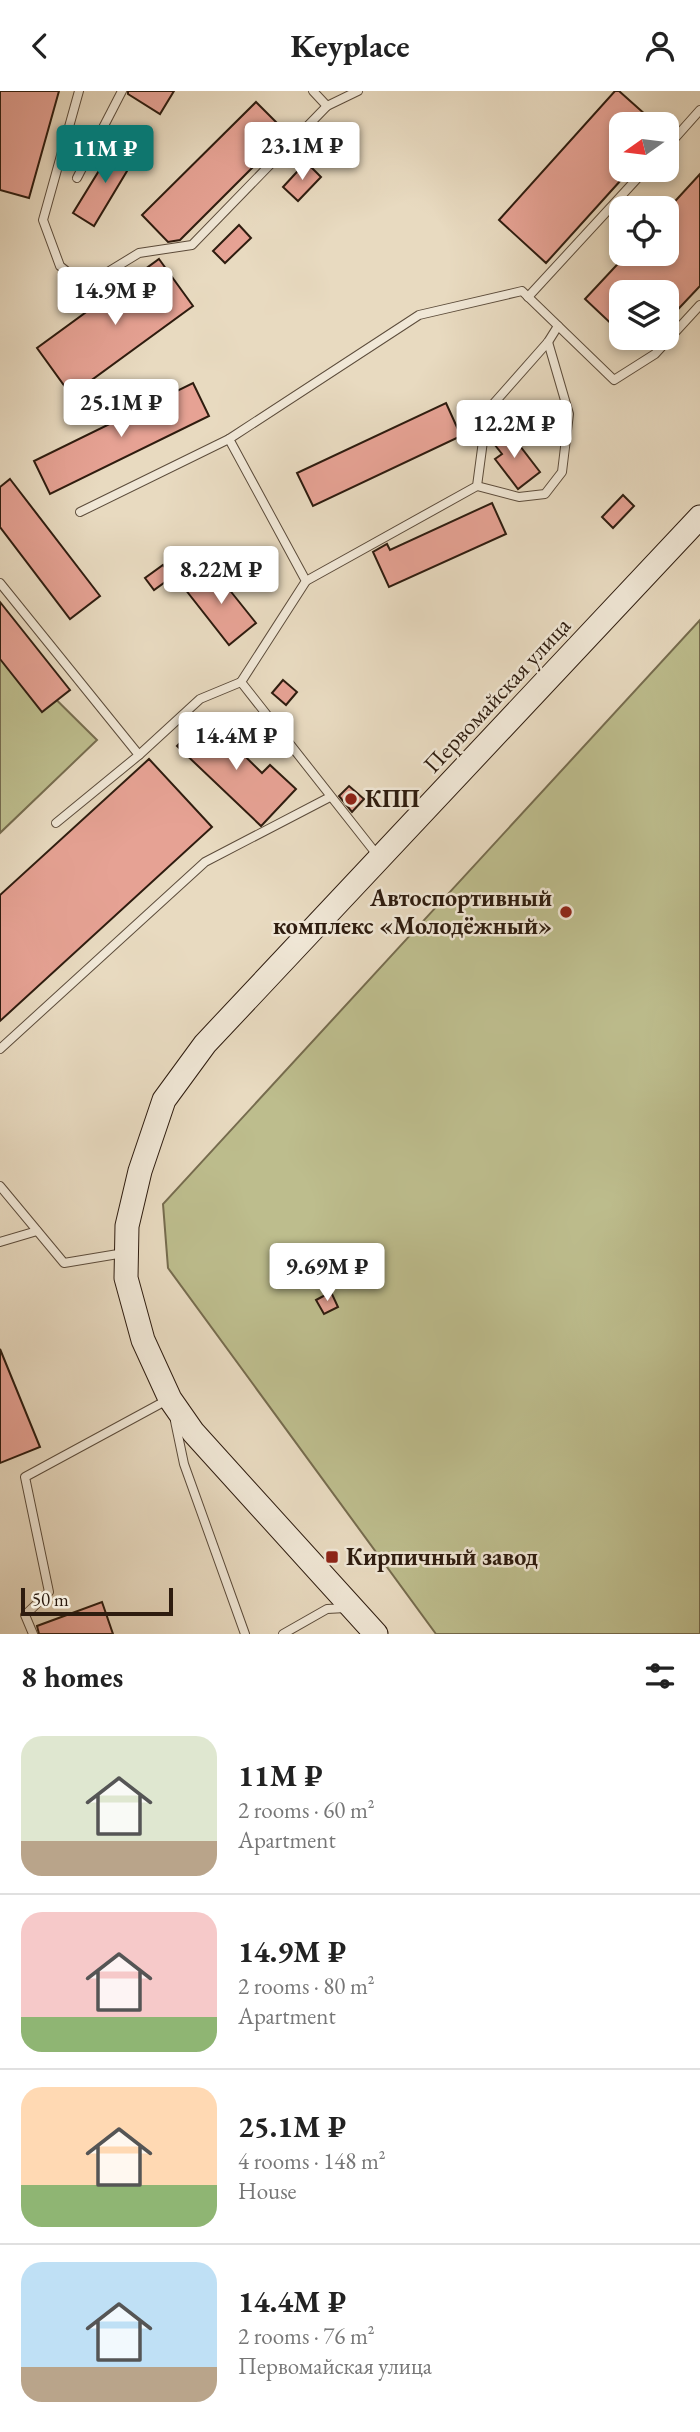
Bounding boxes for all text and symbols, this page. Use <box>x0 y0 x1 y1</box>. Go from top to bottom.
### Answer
text: Keyplace <box>290 25 410 67</box>
icon: back <box>21 27 59 65</box>
icon: person <box>641 27 679 65</box>
north arrow <box>609 112 679 182</box>
map controls <box>609 112 679 350</box>
pin: 23.1M ₽ <box>237 123 367 182</box>
pin: 11M ₽ <box>56 125 154 185</box>
text: 23.1M ₽ <box>261 130 343 160</box>
text: 11M ₽ <box>72 133 138 163</box>
button: locate <box>609 196 679 266</box>
pin: 14.9M ₽ <box>50 267 180 327</box>
text: 14.9M ₽ <box>74 275 156 305</box>
button: layers <box>609 280 679 350</box>
pin: 25.1M ₽ <box>56 379 186 439</box>
text: 25.1M ₽ <box>80 387 162 417</box>
pin: 12.2M ₽ <box>449 401 579 460</box>
text: 12.2M ₽ <box>473 408 555 438</box>
pin: 8.22M ₽ <box>156 547 286 606</box>
text: 8.22M ₽ <box>180 554 262 584</box>
street label: Первомайская улица <box>416 610 577 779</box>
pin: 14.4M ₽ <box>171 713 301 772</box>
text: 14.4M ₽ <box>195 720 277 750</box>
place label: КПП <box>365 783 420 814</box>
marker: КПП <box>343 791 359 807</box>
place label: Автоспортивный комплекс «Молодёжный» <box>273 882 552 941</box>
marker: Автоспортивный комплекс «Молодёжный» <box>558 904 574 920</box>
pin: 9.69M ₽ <box>262 1243 392 1303</box>
text: 9.69M ₽ <box>286 1251 368 1281</box>
place label: Кирпичный завод <box>346 1541 539 1572</box>
marker: Кирпичный завод <box>324 1549 340 1565</box>
scale bar <box>21 1585 173 1617</box>
text: 50 m <box>32 1587 69 1612</box>
text: 8 homes <box>21 1657 123 1696</box>
icon: filters <box>641 1657 679 1695</box>
text: 11M ₽ <box>238 1756 323 1795</box>
icon: home <box>77 1764 161 1848</box>
text: 2 rooms · 60 m² <box>238 1795 375 1825</box>
text: Apartment <box>238 1825 336 1855</box>
text: 14.9M ₽ <box>238 1932 346 1971</box>
icon: home <box>77 1940 161 2024</box>
text: 2 rooms · 80 m² <box>238 1971 375 2001</box>
text: Apartment <box>238 2001 336 2031</box>
text: 25.1M ₽ <box>238 2107 346 2146</box>
icon: home <box>77 2115 161 2199</box>
text: 4 rooms · 148 m² <box>238 2146 386 2176</box>
text: House <box>238 2176 297 2206</box>
text: 14.4M ₽ <box>238 2282 346 2321</box>
icon: home <box>77 2290 161 2374</box>
text: 2 rooms · 76 m² <box>238 2321 375 2351</box>
text: Первомайская улица <box>238 2351 432 2381</box>

